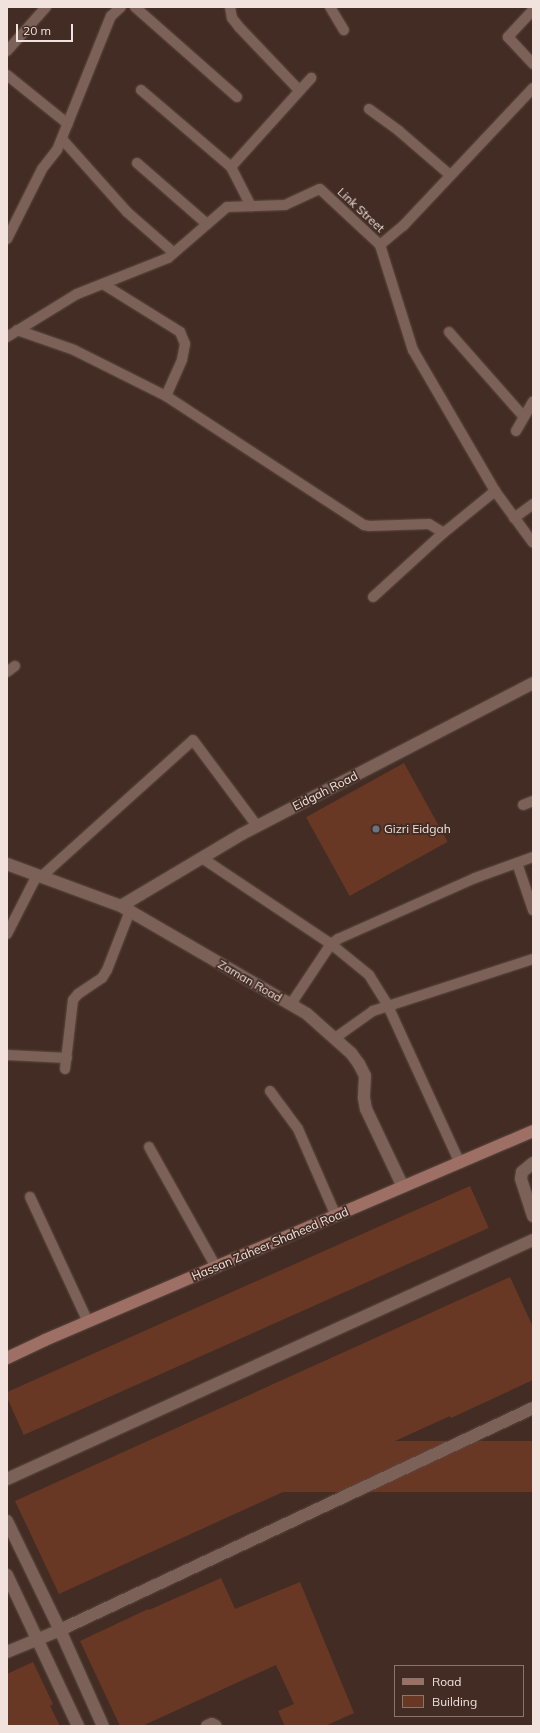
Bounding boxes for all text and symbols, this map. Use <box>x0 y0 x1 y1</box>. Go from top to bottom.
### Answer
scale bar <box>18 16 75 42</box>
text: 20 m <box>23 23 51 38</box>
street label: Link Street <box>335 185 387 235</box>
street label: Eidgah Road <box>290 768 360 814</box>
place label: Gizri Eidgah <box>384 822 451 836</box>
marker: Gizri Eidgah <box>371 824 381 834</box>
street label: Zaman Road <box>215 957 285 1005</box>
street label: Hassan Zaheer Shaheed Road <box>189 1204 351 1284</box>
legend <box>394 1665 524 1717</box>
text: Road <box>432 1674 461 1689</box>
text: Building <box>432 1694 477 1709</box>

